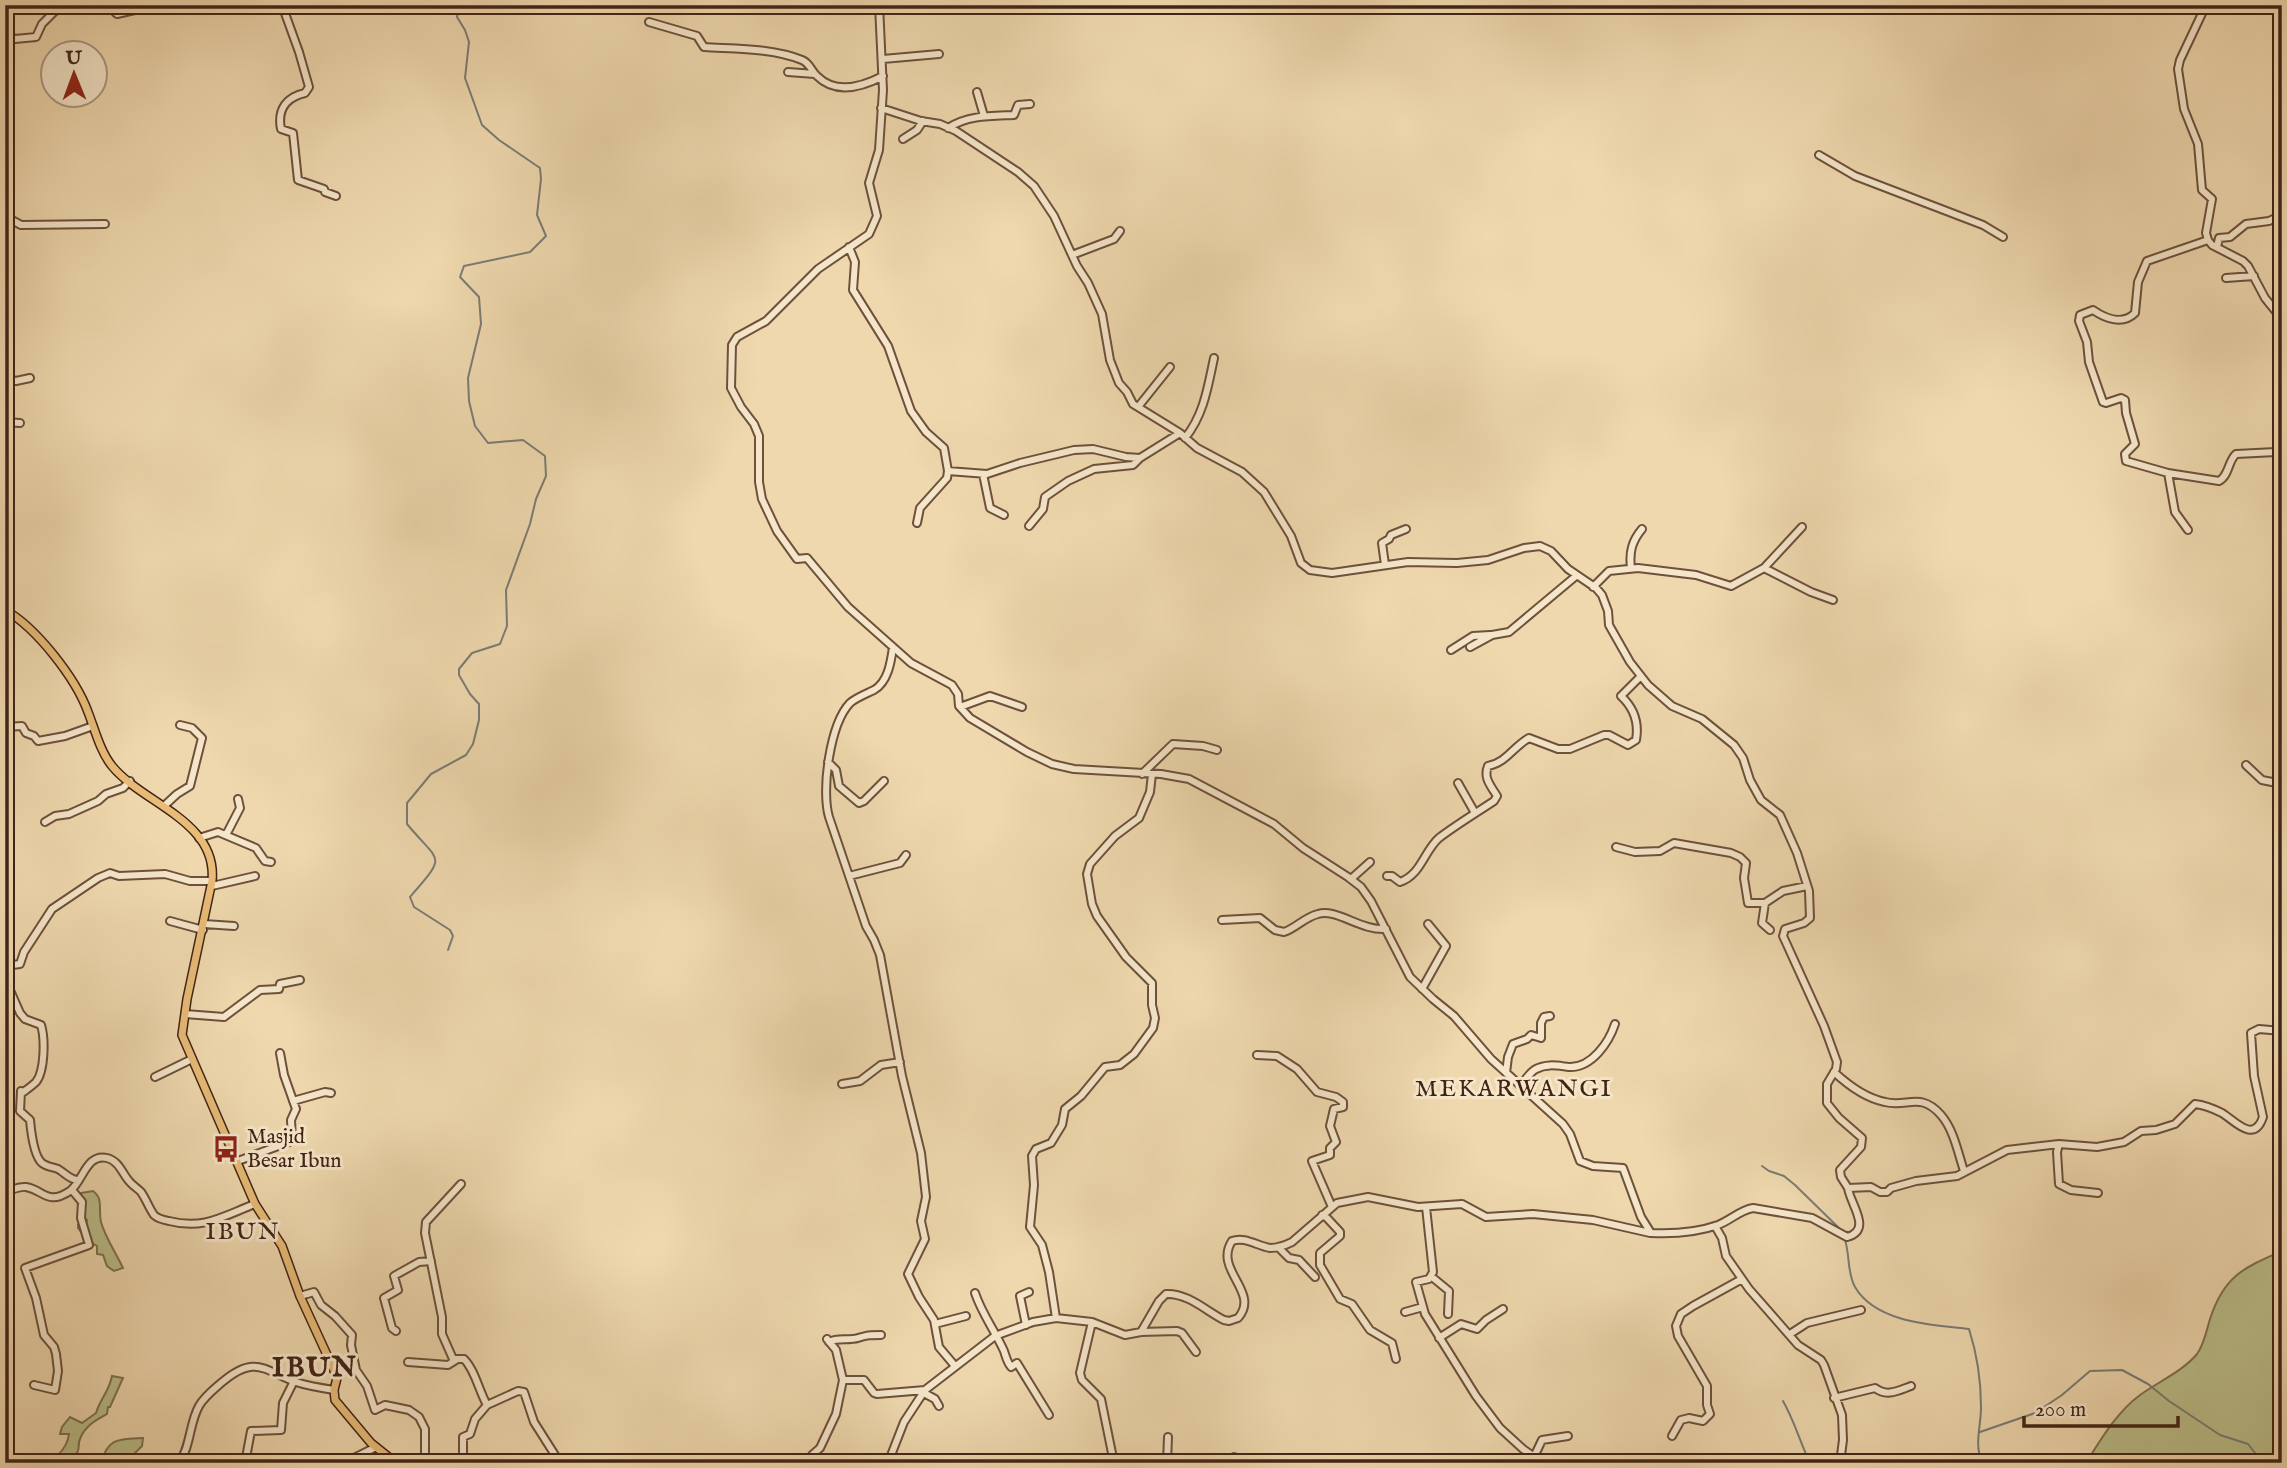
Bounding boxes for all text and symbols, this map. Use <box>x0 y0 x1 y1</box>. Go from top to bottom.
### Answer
north arrow <box>38 38 108 108</box>
text: U <box>64 47 83 71</box>
district label: MEKARWANGI <box>1415 1074 1613 1105</box>
place label: Masjid Besar Ibun <box>247 1124 342 1175</box>
bus stop icon: Masjid Besar Ibun <box>211 1134 241 1164</box>
district label: IBUN <box>206 1217 280 1248</box>
district label: IBUN <box>272 1351 358 1386</box>
scale bar <box>2024 1384 2178 1428</box>
text: 200 m <box>2035 1397 2086 1424</box>

